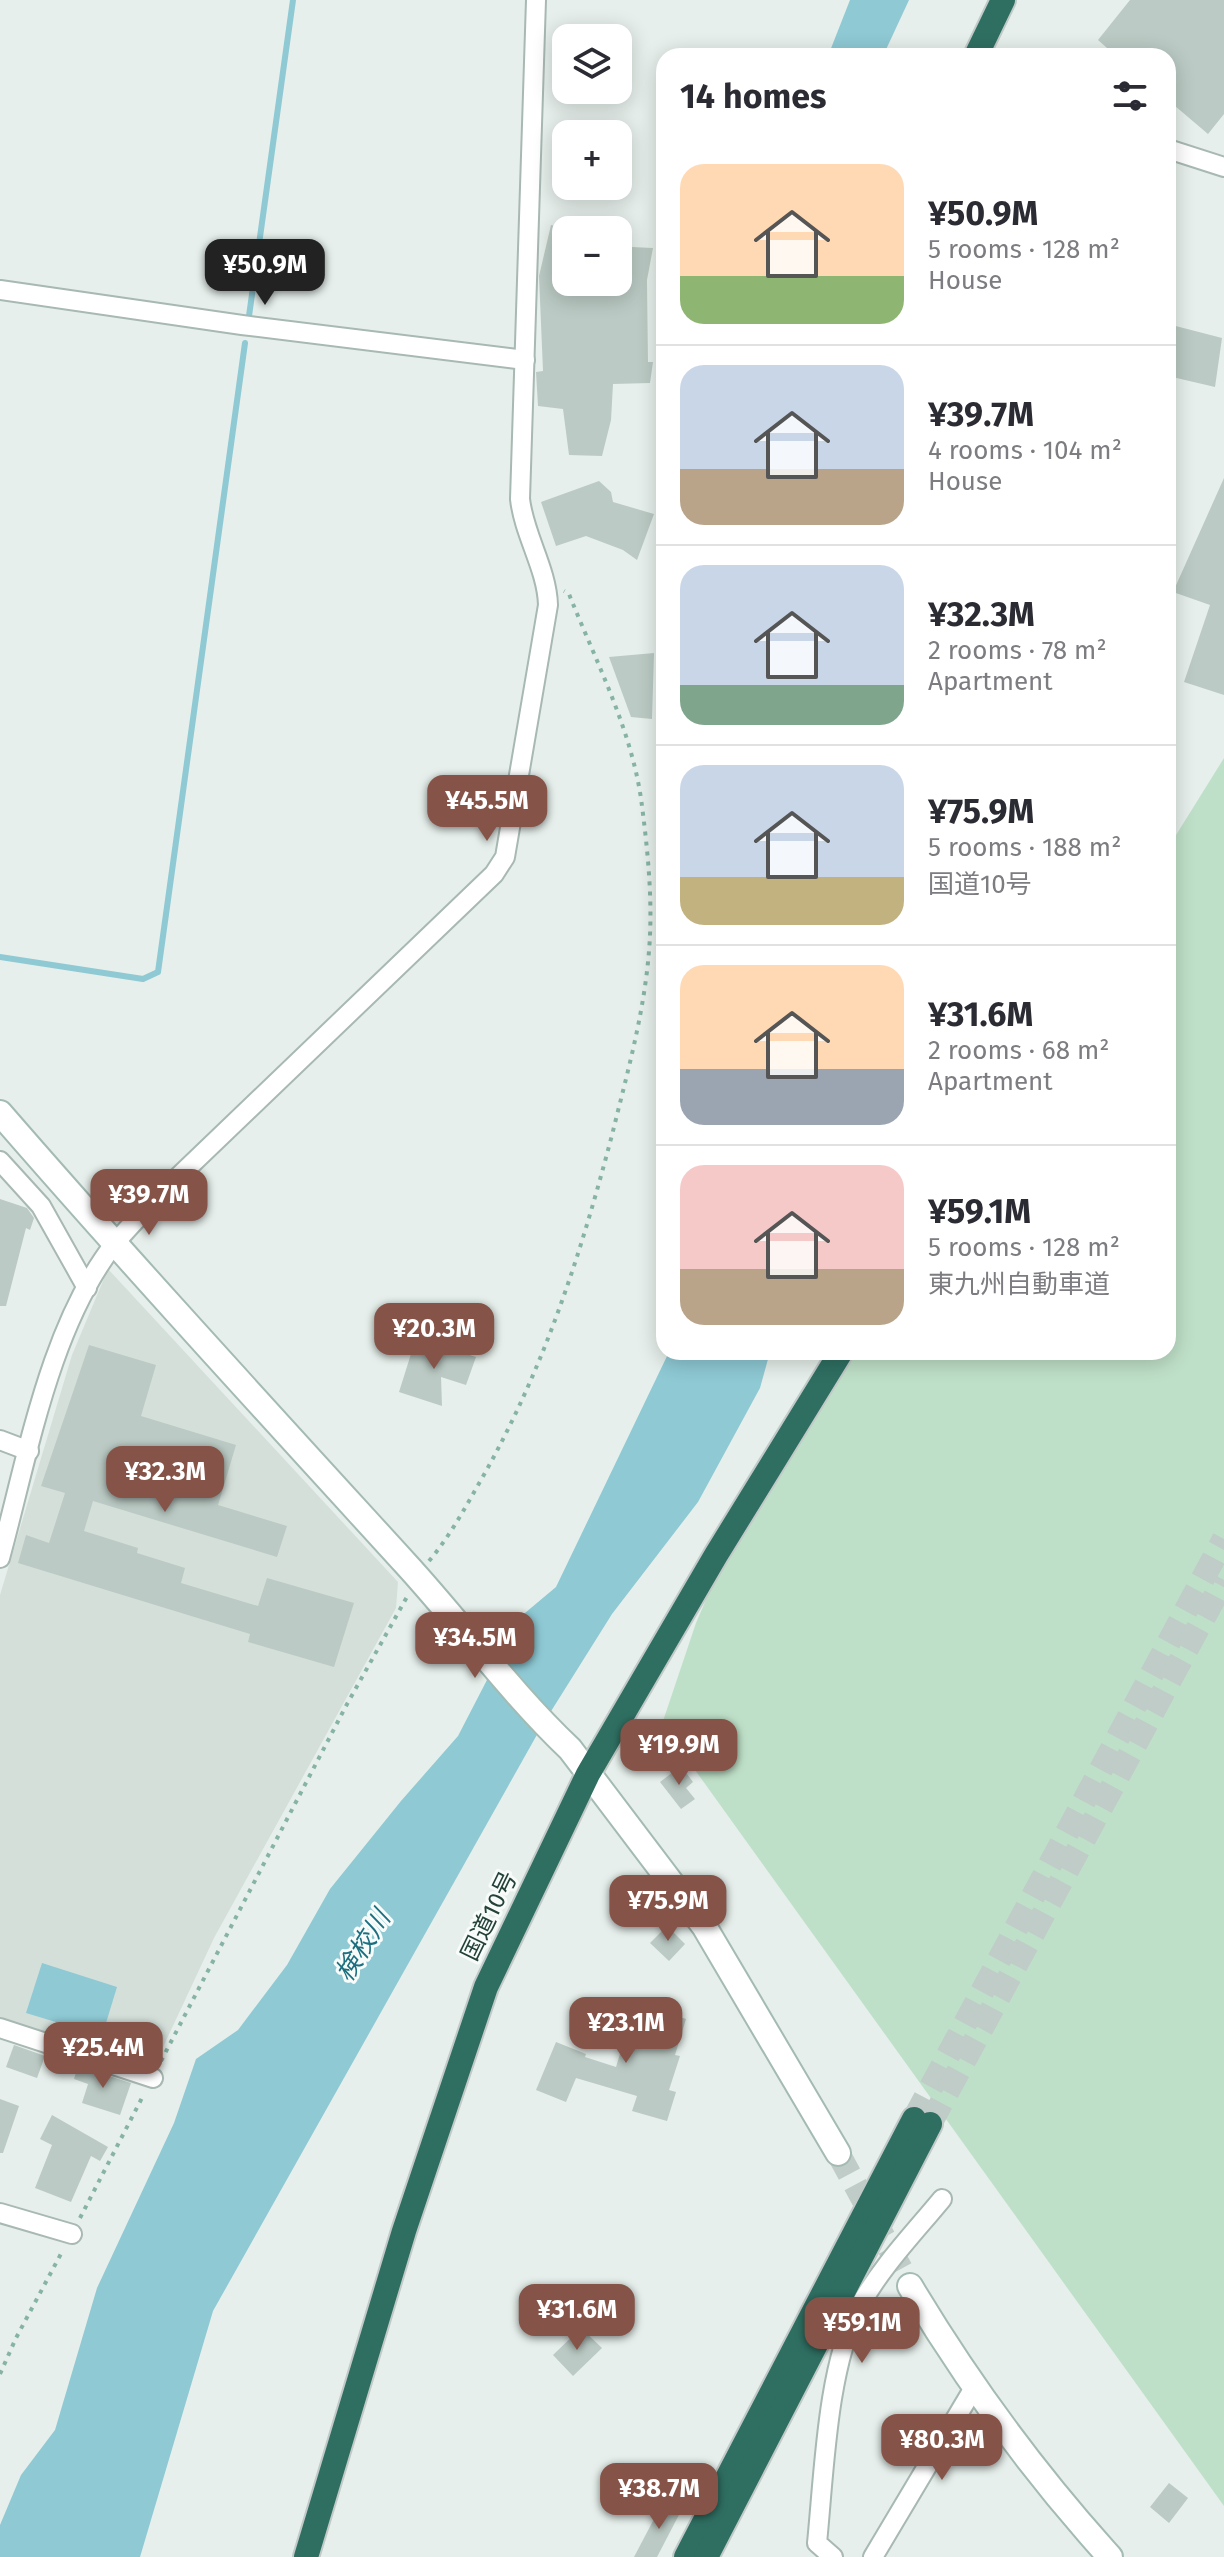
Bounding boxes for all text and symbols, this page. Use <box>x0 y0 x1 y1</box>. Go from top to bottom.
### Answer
map controls <box>552 24 632 296</box>
button: layers <box>552 24 632 104</box>
icon: filters <box>1108 74 1152 118</box>
text: 14 homes <box>680 76 826 117</box>
button: + <box>552 120 632 200</box>
text: ¥50.9M <box>928 193 1038 234</box>
icon: home <box>744 196 840 292</box>
button: − <box>552 216 632 296</box>
text: 5 rooms · 128 m² <box>928 234 1120 265</box>
pin: ¥50.9M <box>200 239 330 307</box>
text: ¥50.9M <box>223 249 307 280</box>
text: House <box>928 265 1002 296</box>
text: ¥39.7M <box>928 394 1034 435</box>
icon: home <box>744 397 840 493</box>
text: 4 rooms · 104 m² <box>928 435 1122 466</box>
text: House <box>928 466 1002 497</box>
text: ¥32.3M <box>928 594 1035 635</box>
icon: home <box>744 597 840 693</box>
text: 2 rooms · 78 m² <box>928 635 1107 666</box>
text: Apartment <box>928 666 1053 697</box>
pin: ¥45.5M <box>422 775 552 843</box>
text: ¥45.5M <box>445 785 529 816</box>
text: ¥75.9M <box>928 791 1034 832</box>
icon: home <box>744 797 840 893</box>
text: 5 rooms · 188 m² <box>928 832 1121 863</box>
text: 国道10号 <box>928 869 1032 900</box>
text: ¥31.6M <box>928 994 1033 1035</box>
icon: home <box>744 997 840 1093</box>
text: 2 rooms · 68 m² <box>928 1035 1109 1066</box>
text: Apartment <box>928 1066 1053 1097</box>
pin: ¥39.7M <box>84 1169 214 1237</box>
text: ¥39.7M <box>108 1179 190 1210</box>
text: ¥59.1M <box>928 1191 1031 1232</box>
icon: home <box>744 1197 840 1293</box>
text: 5 rooms · 128 m² <box>928 1232 1120 1263</box>
text: 東九州自動車道 <box>928 1269 1110 1300</box>
pin: ¥20.3M <box>369 1303 499 1371</box>
text: ¥20.3M <box>392 1313 476 1344</box>
pin: ¥32.3M <box>100 1446 230 1514</box>
text: ¥32.3M <box>124 1456 206 1487</box>
pin: ¥34.5M <box>410 1612 540 1680</box>
text: ¥34.5M <box>433 1622 517 1653</box>
pin: ¥19.9M <box>614 1719 744 1787</box>
text: ¥19.9M <box>638 1729 720 1760</box>
street label: 国道10号 <box>455 1867 523 1965</box>
pin: ¥75.9M <box>603 1875 733 1943</box>
text: ¥75.9M <box>627 1885 709 1916</box>
water label: 検校川 <box>329 1902 398 1987</box>
pin: ¥23.1M <box>561 1997 691 2065</box>
text: ¥23.1M <box>587 2007 665 2038</box>
pin: ¥25.4M <box>38 2022 168 2090</box>
text: ¥25.4M <box>62 2032 144 2063</box>
pin: ¥31.6M <box>512 2284 642 2352</box>
text: ¥31.6M <box>537 2294 617 2325</box>
pin: ¥59.1M <box>797 2297 927 2365</box>
text: ¥59.1M <box>823 2307 901 2338</box>
pin: ¥80.3M <box>877 2414 1007 2482</box>
text: ¥80.3M <box>899 2424 985 2455</box>
pin: ¥38.7M <box>594 2463 724 2531</box>
text: ¥38.7M <box>618 2473 700 2504</box>

